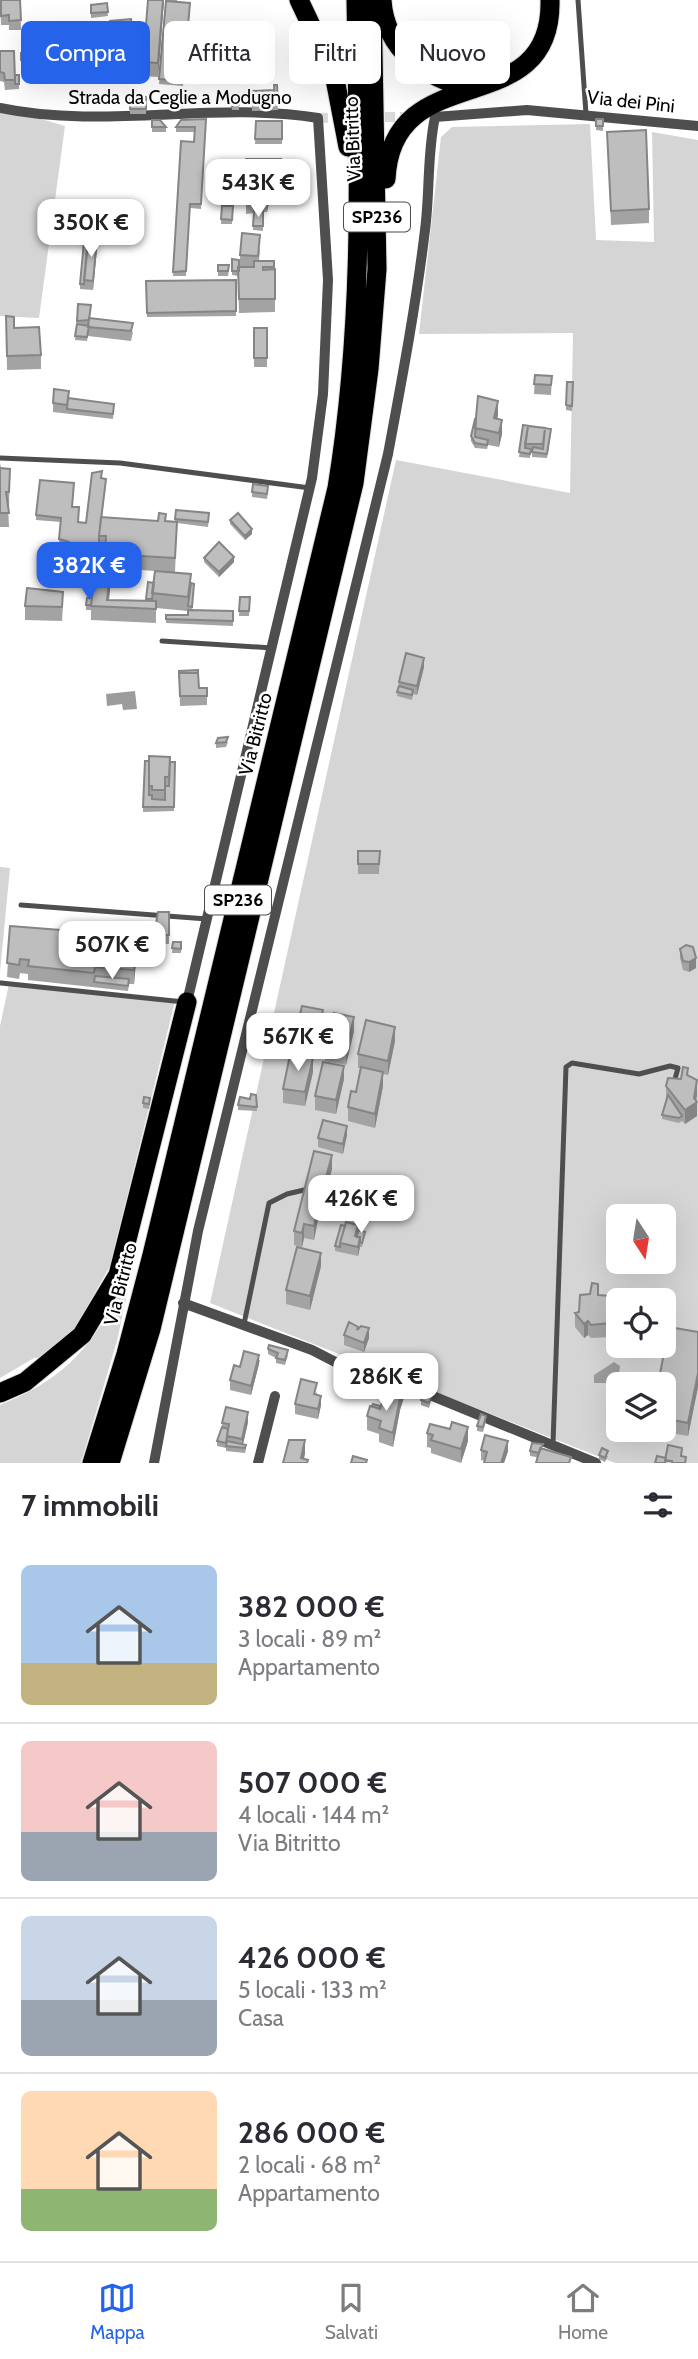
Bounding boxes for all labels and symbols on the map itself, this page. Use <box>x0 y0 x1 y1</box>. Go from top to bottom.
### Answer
street label: Via dei Pini <box>586 85 676 118</box>
street label: Strada da Ceglie a Modugno <box>68 86 292 109</box>
street label: Via Bitritto <box>340 96 365 182</box>
pin: 543K € <box>201 160 315 219</box>
pin: 350K € <box>34 200 148 259</box>
road number: SP236 <box>344 202 410 232</box>
pin: 382K € <box>32 542 146 602</box>
street label: Via Bitritto <box>234 690 277 778</box>
road number: SP236 <box>205 886 271 915</box>
pin: 507K € <box>55 922 169 981</box>
pin: 567K € <box>241 1014 355 1073</box>
pin: 426K € <box>304 1176 418 1235</box>
north arrow <box>606 1204 676 1274</box>
street label: Via Bitritto <box>99 1240 142 1328</box>
pin: 286K € <box>329 1354 443 1413</box>

